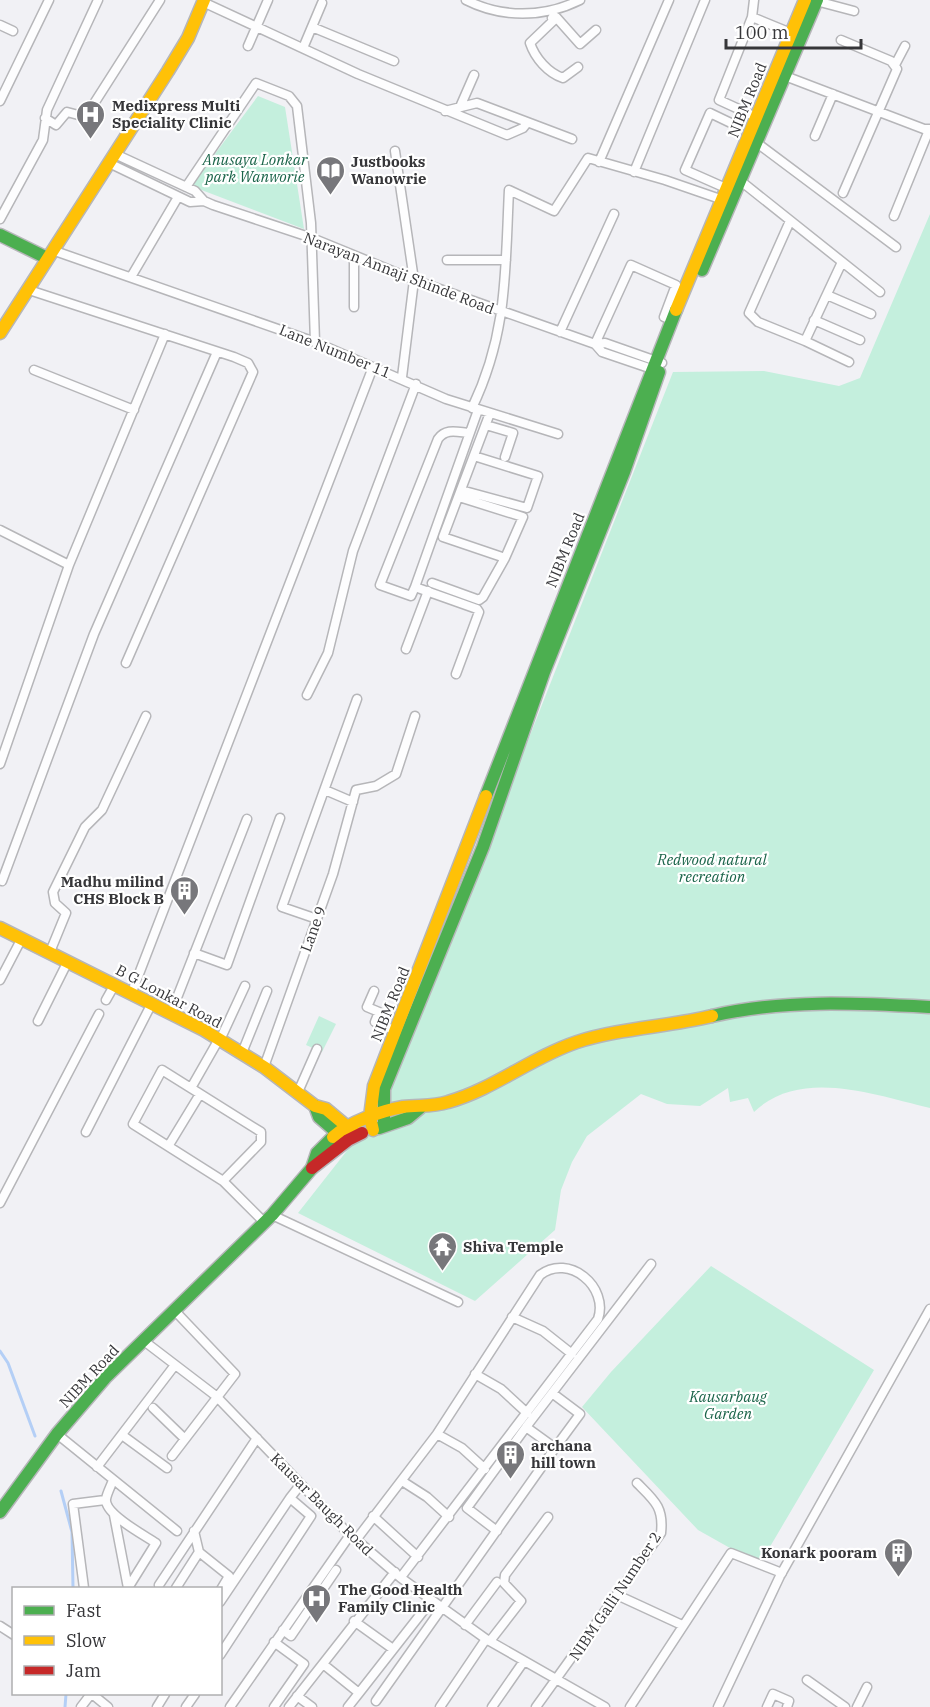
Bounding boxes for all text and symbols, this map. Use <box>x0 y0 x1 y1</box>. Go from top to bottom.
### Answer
scale bar <box>726 12 861 50</box>
text: 100 m <box>735 21 789 44</box>
street label: NIBM Road <box>723 60 771 140</box>
place label: Medixpress Multi Speciality Clinic <box>112 96 240 132</box>
hospital icon: Medixpress Multi Speciality Clinic <box>75 98 107 140</box>
park label: Anusaya Lonkar park Wanworie <box>202 150 308 186</box>
place label: Justbooks Wanowrie <box>351 152 427 188</box>
library icon: Justbooks Wanowrie <box>314 154 346 196</box>
street label: Narayan Annaji Shinde Road <box>301 228 497 318</box>
street label: Lane Number 11 <box>276 320 394 382</box>
street label: NIBM Road <box>541 510 589 590</box>
park label: Redwood natural recreation <box>656 850 767 886</box>
place label: Madhu milind CHS Block B <box>61 872 165 908</box>
building icon: Madhu milind CHS Block B <box>169 874 201 916</box>
street label: Lane 9 <box>296 904 330 954</box>
street label: B G Lonkar Road <box>113 960 225 1032</box>
street label: NIBM Road <box>366 964 414 1044</box>
temple icon: Shiva Temple <box>426 1230 458 1272</box>
place label: Shiva Temple <box>463 1237 563 1256</box>
street label: NIBM Road <box>55 1341 123 1411</box>
park label: Kausarbaug Garden <box>688 1387 768 1423</box>
place label: archana hill town <box>531 1436 596 1472</box>
building icon: archana hill town <box>494 1438 526 1480</box>
street label: Kausar Baugh Road <box>267 1449 377 1559</box>
street label: NIBM Galli Number 2 <box>565 1528 665 1664</box>
building icon: Konark pooram <box>882 1536 914 1578</box>
place label: Konark pooram <box>761 1543 877 1562</box>
place label: The Good Health Family Clinic <box>338 1580 463 1616</box>
hospital icon: The Good Health Family Clinic <box>301 1582 333 1624</box>
legend <box>12 1587 222 1695</box>
text: Fast <box>66 1599 101 1622</box>
text: Slow <box>66 1629 106 1652</box>
text: Jam <box>66 1659 101 1682</box>

